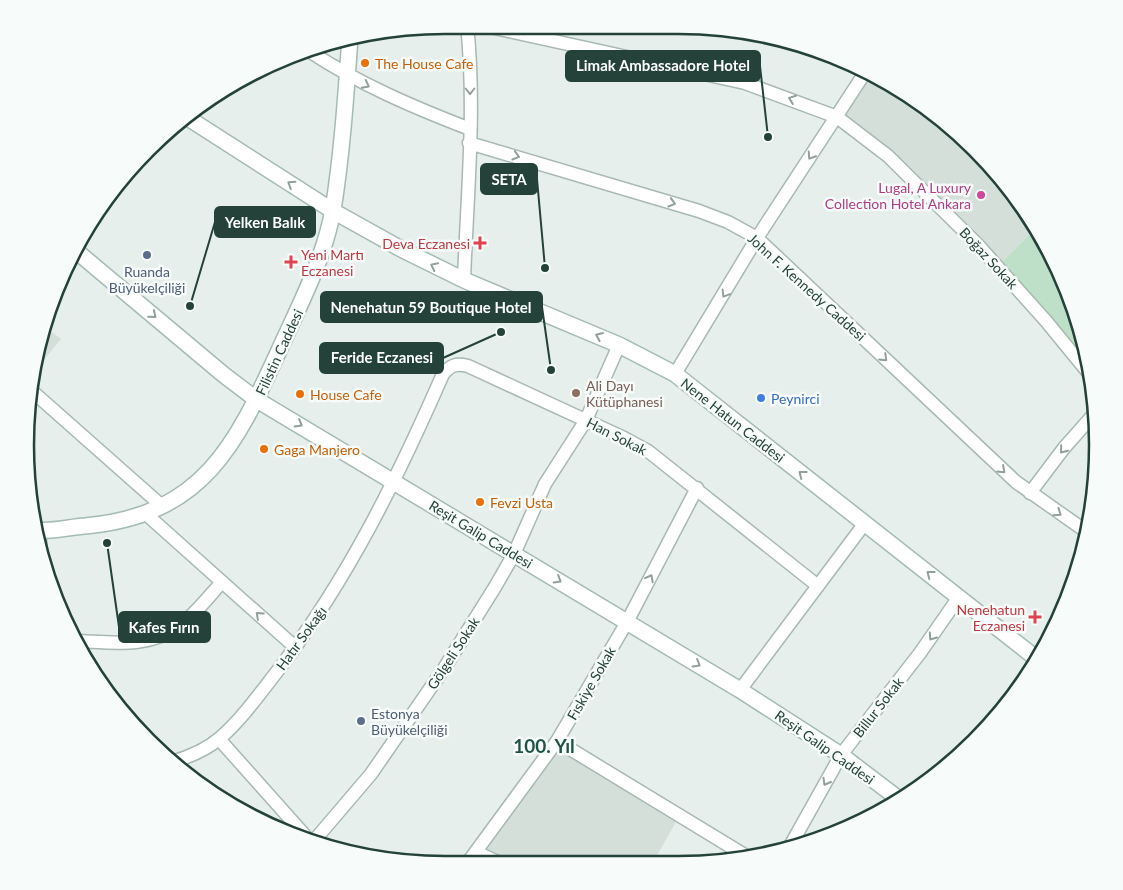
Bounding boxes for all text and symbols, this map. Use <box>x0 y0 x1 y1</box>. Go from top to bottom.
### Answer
callout: Limak Ambassadore Hotel <box>566 51 760 81</box>
place label: The House Cafe <box>375 55 473 72</box>
text: Limak Ambassadore Hotel <box>576 56 750 74</box>
marker: The House Cafe <box>359 57 371 69</box>
one-way arrow <box>360 79 369 89</box>
one-way arrow <box>465 88 475 95</box>
one-way arrow <box>788 95 797 105</box>
one-way arrow <box>511 151 520 161</box>
one-way arrow <box>808 151 817 160</box>
callout: SETA <box>481 164 537 194</box>
text: SETA <box>491 170 527 188</box>
place label: Lugal, A Luxury Collection Hotel Ankara <box>825 179 972 212</box>
one-way arrow <box>288 181 297 191</box>
marker: Lugal, A Luxury Collection Hotel Ankara <box>975 189 987 201</box>
one-way arrow <box>667 197 675 207</box>
callout: Yelken Balık <box>215 207 315 237</box>
text: Yelken Balık <box>224 213 306 231</box>
street label: Boğaz Sokak <box>956 224 1022 293</box>
street label: John F. Kennedy Caddesi <box>745 230 869 344</box>
place label: Deva Eczanesi <box>382 235 470 252</box>
marker: Deva Eczanesi <box>474 237 486 249</box>
place label: Yeni Martı Eczanesi <box>301 246 364 279</box>
marker: Ruanda Büyükelçiliği <box>141 249 153 261</box>
marker: Yeni Martı Eczanesi <box>285 256 297 268</box>
one-way arrow <box>430 261 439 272</box>
place label: Ruanda Büyükelçiliği <box>109 263 185 296</box>
one-way arrow <box>721 288 731 297</box>
callout: Nenehatun 59 Boutique Hotel <box>321 292 542 322</box>
text: Nenehatun 59 Boutique Hotel <box>330 298 532 316</box>
street label: Filistin Caddesi <box>252 306 306 398</box>
one-way arrow <box>147 310 156 319</box>
one-way arrow <box>596 332 604 342</box>
callout: Feride Eczanesi <box>320 343 443 373</box>
text: Feride Eczanesi <box>331 348 433 366</box>
one-way arrow <box>878 352 887 361</box>
street label: Nene Hatun Caddesi <box>678 374 788 466</box>
place label: Ali Dayı Kütüphanesi <box>586 377 663 410</box>
place label: House Cafe <box>310 386 382 403</box>
marker: Ali Dayı Kütüphanesi <box>570 387 582 399</box>
marker: House Cafe <box>294 388 306 400</box>
place label: Peynirci <box>771 390 820 407</box>
marker: Peynirci <box>755 392 767 404</box>
street label: Han Sokak <box>584 414 651 459</box>
one-way arrow <box>293 418 302 428</box>
place label: Gaga Manjero <box>274 441 360 458</box>
marker: Gaga Manjero <box>258 443 270 455</box>
one-way arrow <box>1059 444 1068 453</box>
one-way arrow <box>996 464 1005 473</box>
one-way arrow <box>799 471 808 480</box>
place label: Fevzi Usta <box>490 494 553 511</box>
street label: Reşit Galip Caddesi <box>426 496 536 572</box>
marker: Fevzi Usta <box>474 496 486 508</box>
one-way arrow <box>1053 507 1062 517</box>
one-way arrow <box>927 571 936 580</box>
one-way arrow <box>553 574 562 584</box>
one-way arrow <box>644 575 654 584</box>
place label: Nenehatun Eczanesi <box>957 601 1025 634</box>
street label: Hatır Sokağı <box>272 603 330 673</box>
marker: Nenehatun Eczanesi <box>1029 611 1041 623</box>
callout: Kafes Fırın <box>119 612 210 642</box>
one-way arrow <box>256 612 265 621</box>
street label: Gölgeli Sokak <box>423 613 483 692</box>
text: Kafes Fırın <box>129 618 199 636</box>
one-way arrow <box>929 631 938 641</box>
street label: Fıskiye Sokak <box>563 643 619 723</box>
one-way arrow <box>692 657 701 667</box>
street label: Billur Sokak <box>849 673 907 741</box>
place label: Estonya Büyükelçiliği <box>371 705 448 738</box>
street label: Reşit Galip Caddesi <box>772 706 878 788</box>
marker: Estonya Büyükelçiliği <box>355 715 367 727</box>
district label: 100. Yıl <box>513 734 575 757</box>
one-way arrow <box>822 777 832 786</box>

